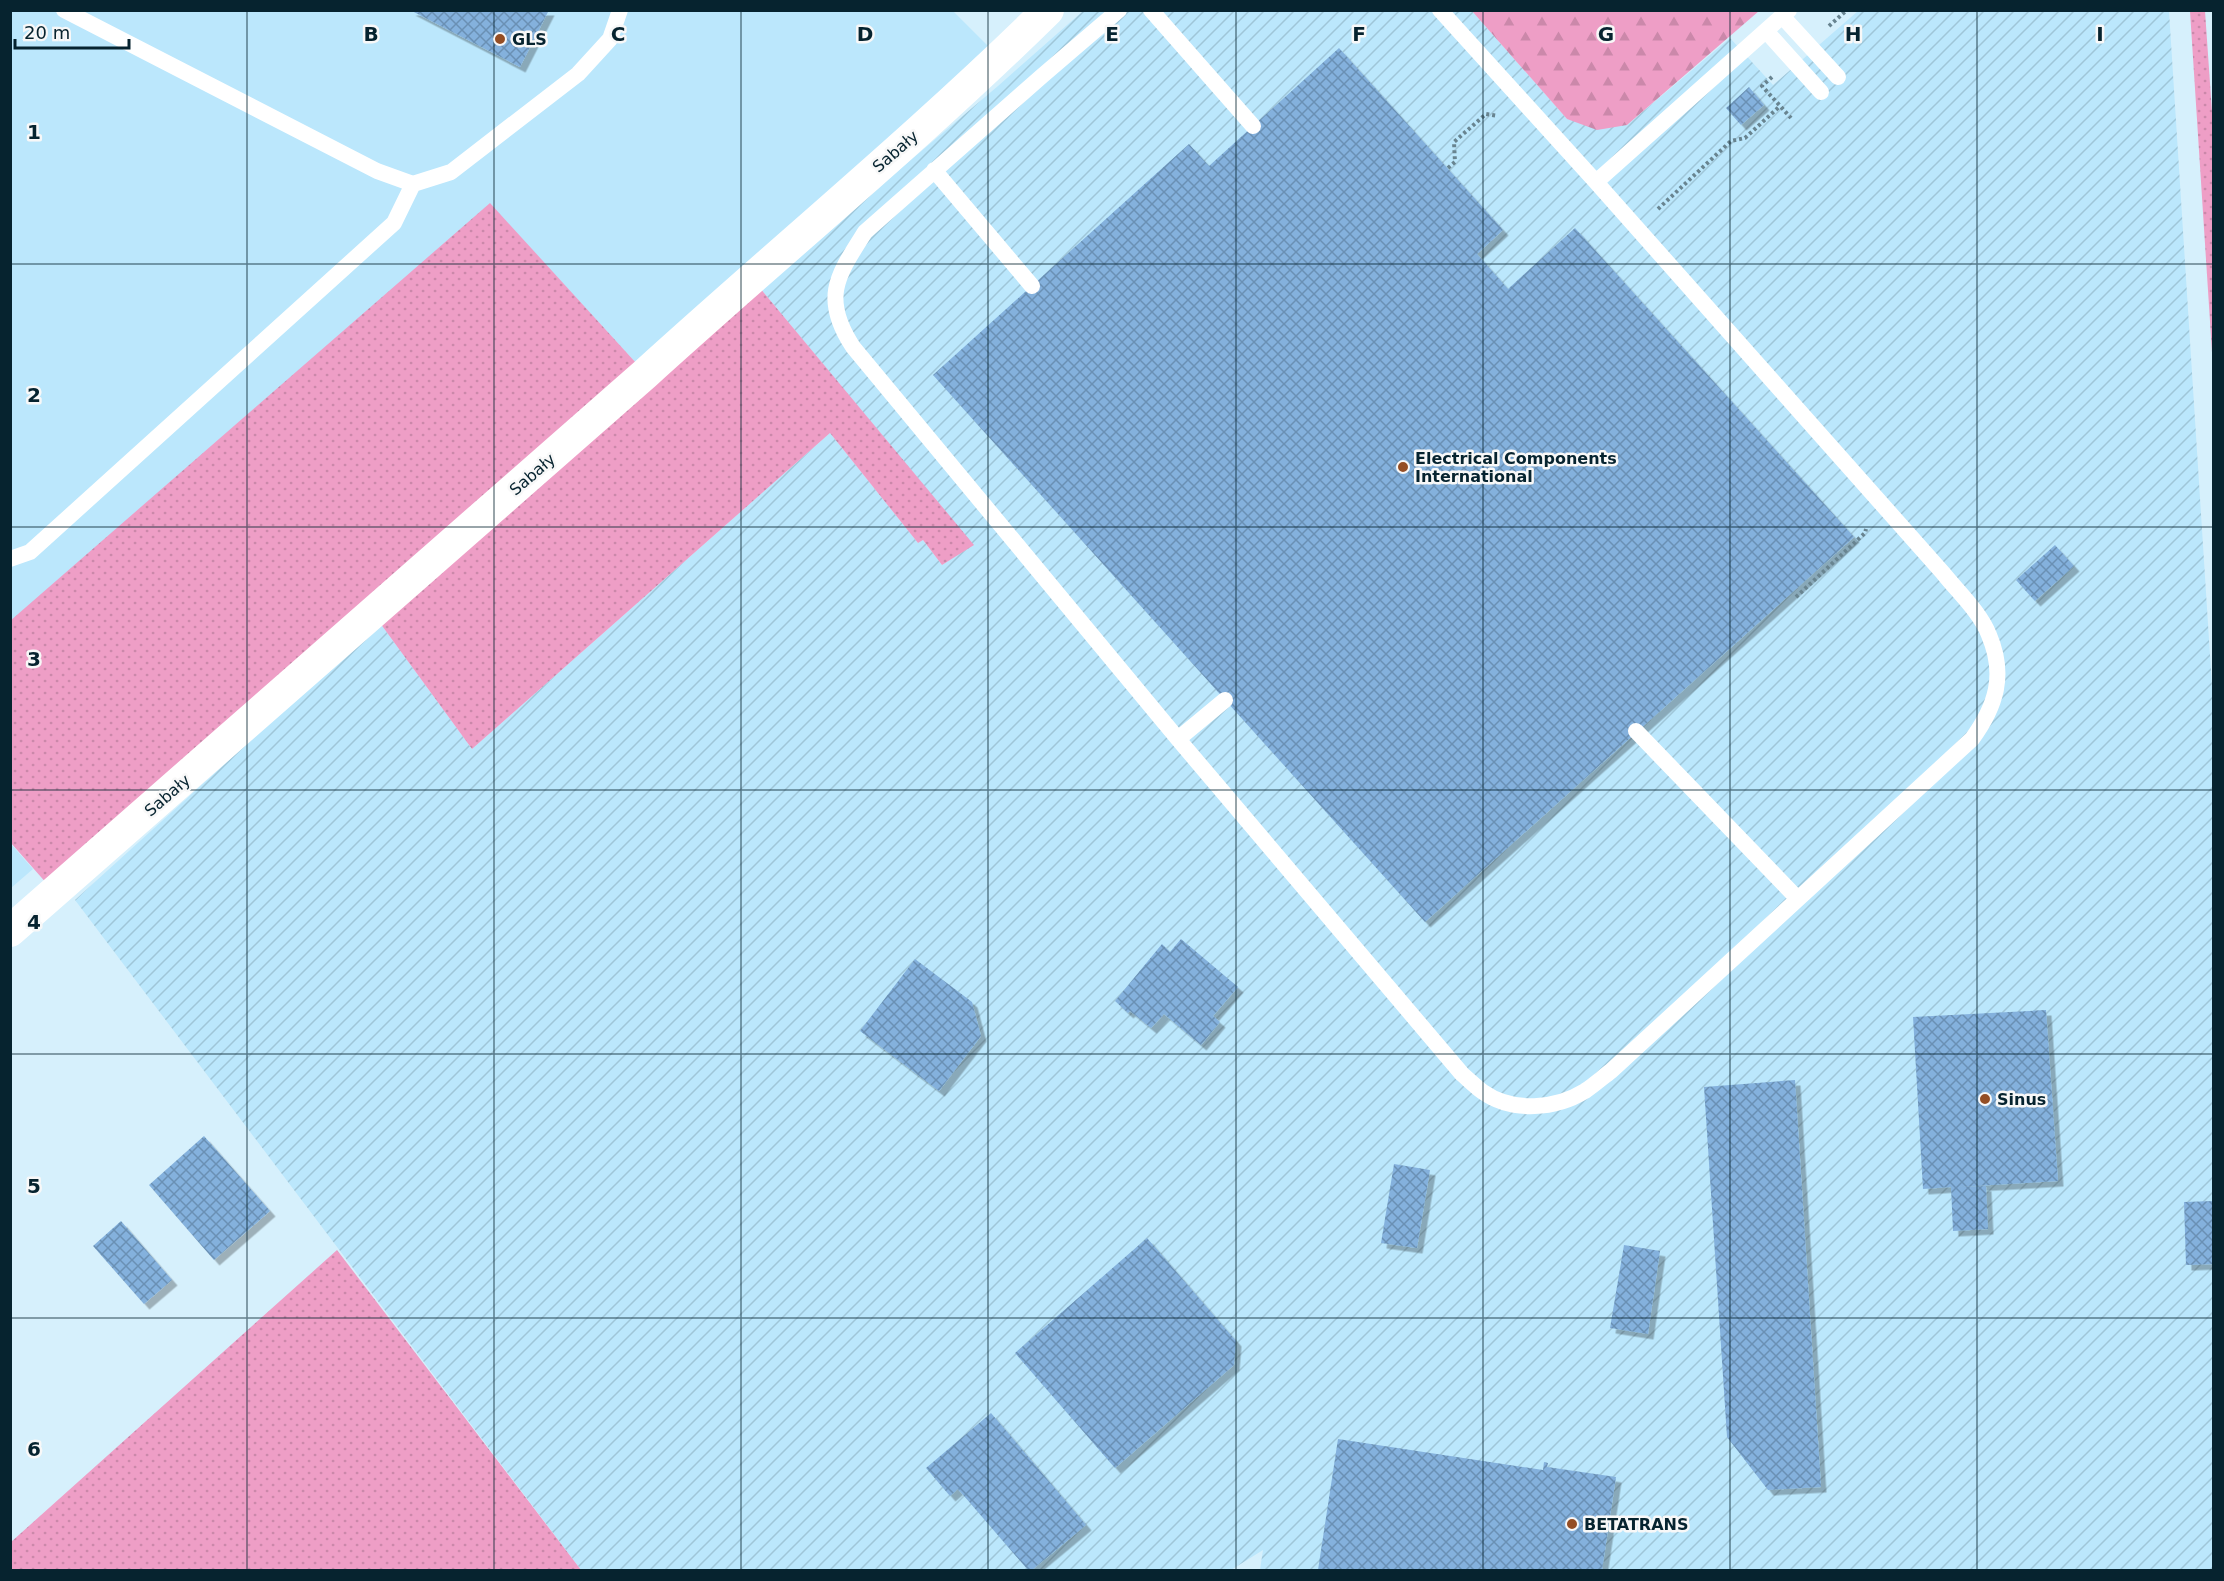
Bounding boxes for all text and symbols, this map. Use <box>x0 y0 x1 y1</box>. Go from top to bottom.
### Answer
scale bar <box>15 12 129 50</box>
text: 20 m <box>24 22 70 43</box>
text: B <box>363 22 379 46</box>
text: C <box>611 22 625 46</box>
text: D <box>857 22 873 46</box>
text: E <box>1105 22 1119 46</box>
text: F <box>1352 22 1366 46</box>
text: G <box>1598 22 1614 46</box>
text: H <box>1845 22 1861 46</box>
text: I <box>2096 22 2104 46</box>
place label: GLS <box>512 30 547 49</box>
marker: GLS <box>493 32 507 46</box>
text: 1 <box>27 120 41 144</box>
street label: Sabały <box>869 127 922 176</box>
text: 2 <box>27 383 41 407</box>
place label: Electrical Components International <box>1415 449 1617 486</box>
street label: Sabały <box>506 450 559 499</box>
marker: Electrical Components International <box>1396 460 1410 474</box>
text: 3 <box>27 647 41 671</box>
street label: Sabały <box>141 771 194 820</box>
text: 4 <box>27 910 41 934</box>
place label: Sinus <box>1997 1090 2046 1109</box>
marker: Sinus <box>1978 1092 1992 1106</box>
text: 5 <box>27 1174 41 1198</box>
text: 6 <box>27 1437 41 1461</box>
place label: BETATRANS <box>1584 1515 1688 1534</box>
marker: BETATRANS <box>1565 1517 1579 1531</box>

